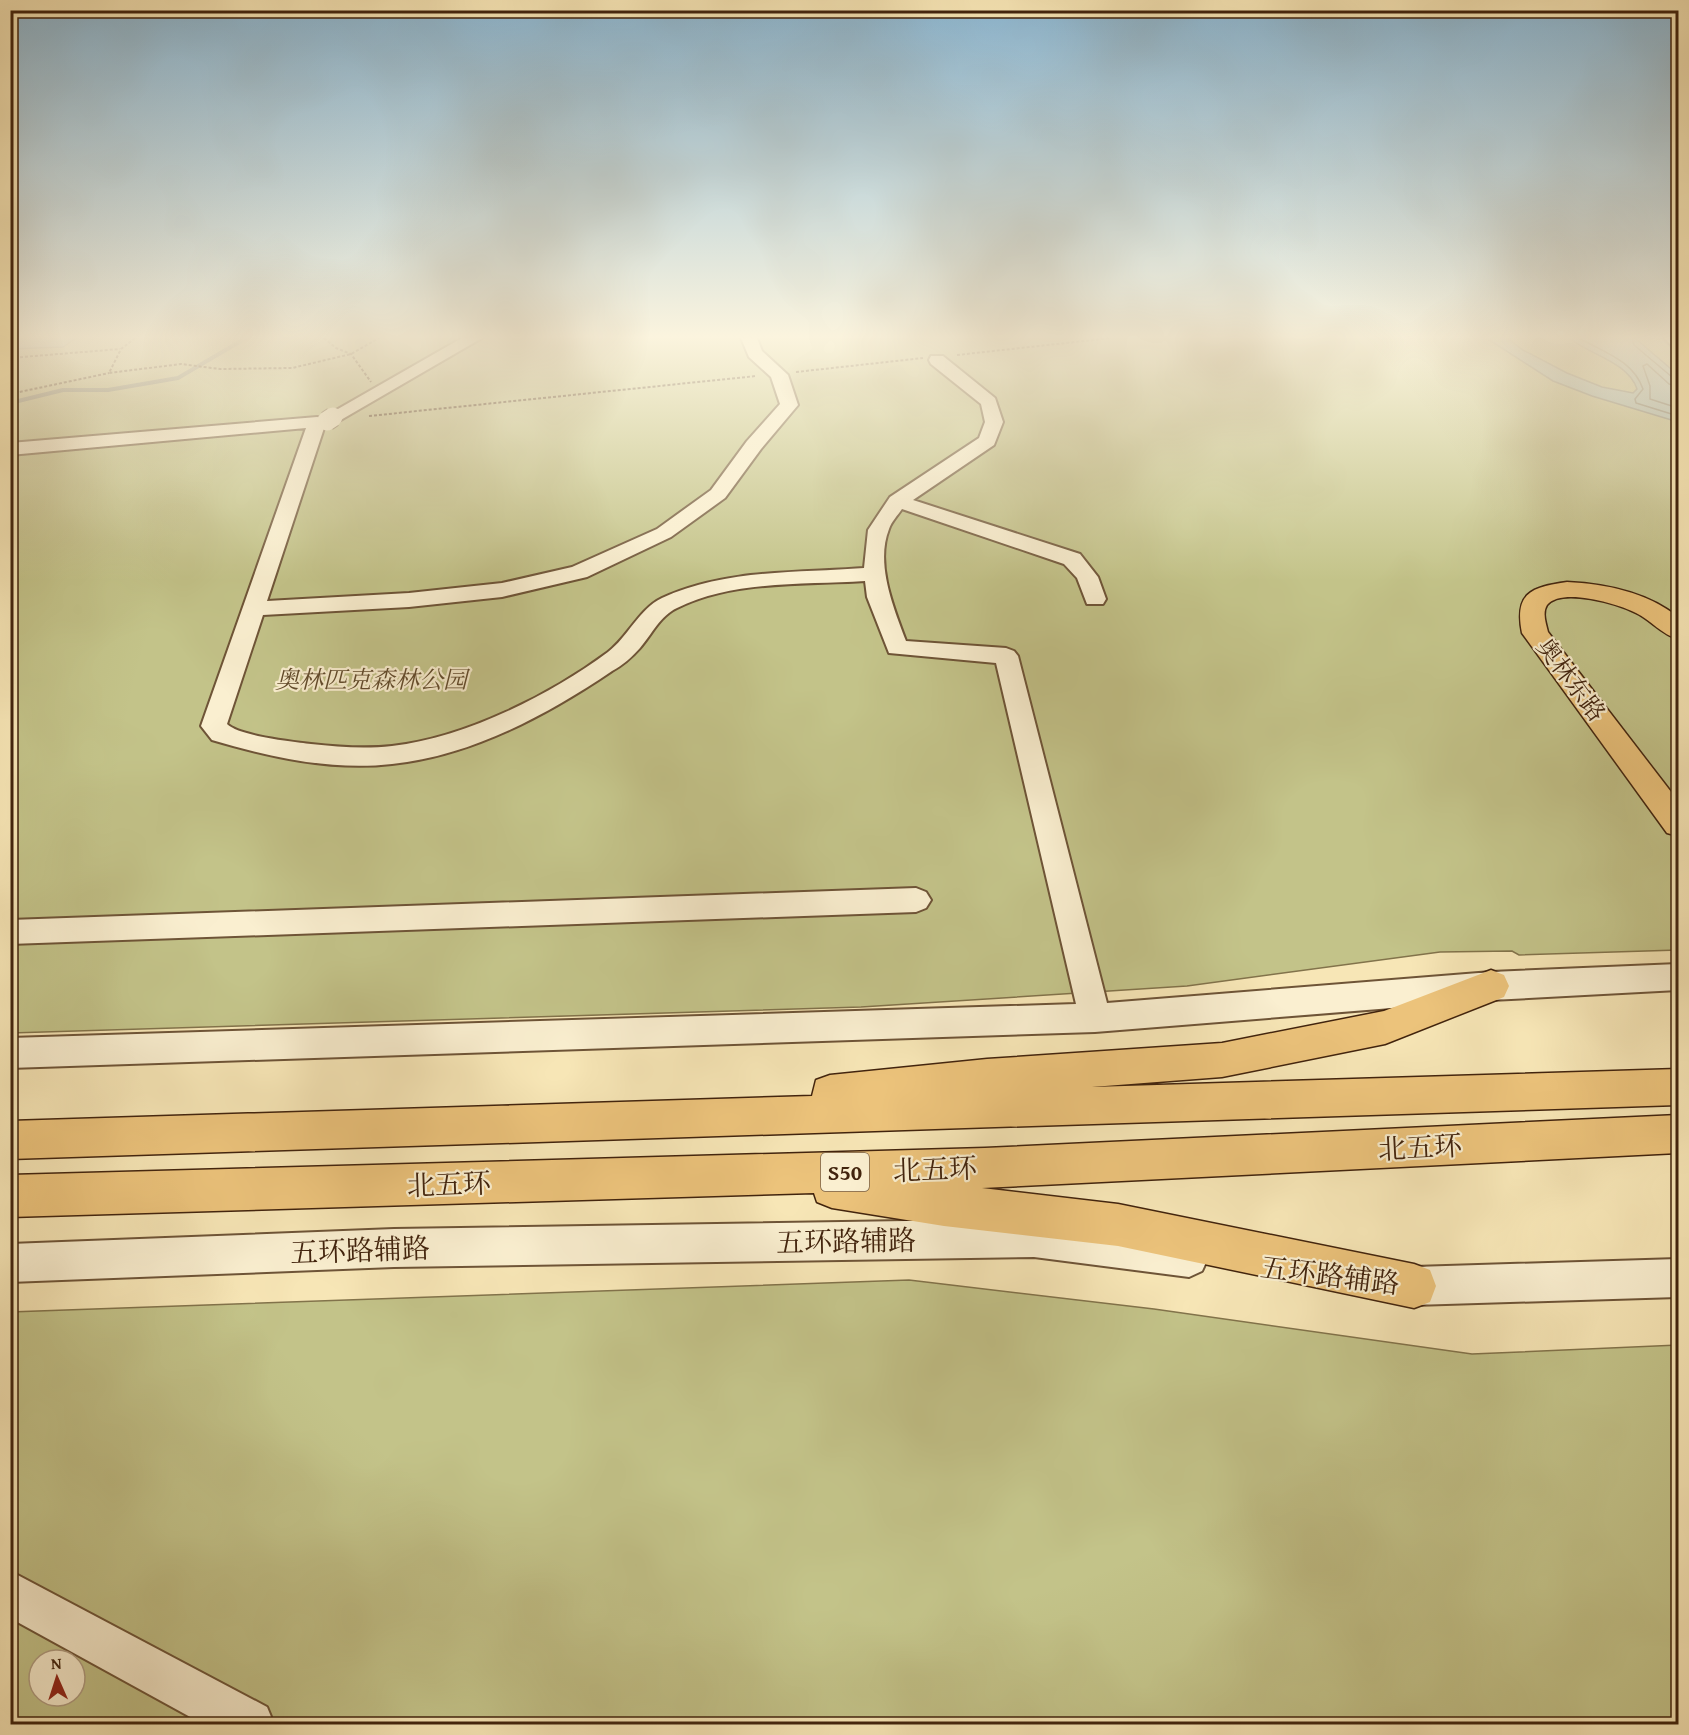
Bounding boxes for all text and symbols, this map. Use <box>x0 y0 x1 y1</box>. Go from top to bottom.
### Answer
street label: 奥林东路 <box>1529 631 1614 729</box>
park label: 奥林匹克森林公园 <box>275 662 471 697</box>
street label: 北五环 <box>1377 1124 1463 1169</box>
street label: 北五环 <box>892 1147 978 1190</box>
road number: S50 <box>821 1153 869 1191</box>
street label: 北五环 <box>406 1162 492 1205</box>
street label: 五环路辅路 <box>776 1219 916 1262</box>
street label: 五环路辅路 <box>289 1227 431 1272</box>
street label: 五环路辅路 <box>1258 1246 1402 1303</box>
north arrow <box>27 1648 87 1708</box>
text: N <box>50 1651 62 1675</box>

